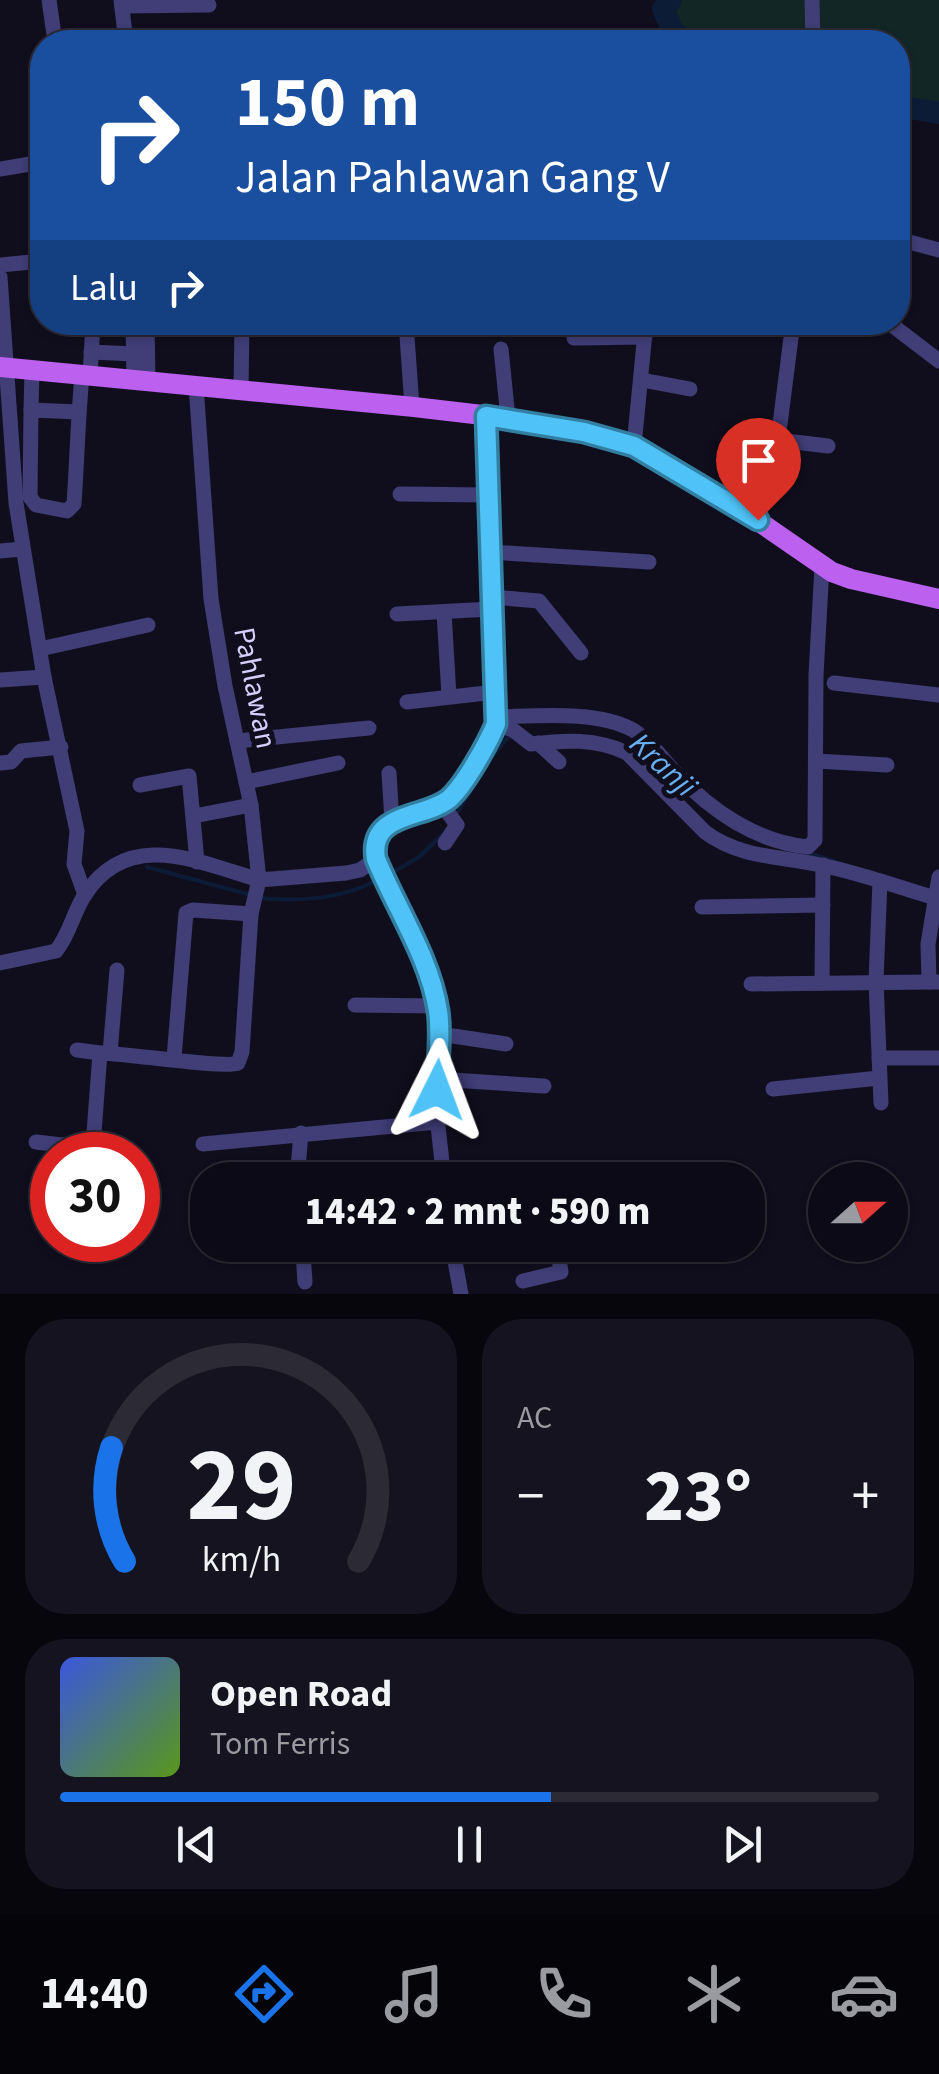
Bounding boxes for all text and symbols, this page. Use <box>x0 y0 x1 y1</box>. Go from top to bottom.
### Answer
text: 150 m <box>235 53 420 153</box>
icon: right <box>70 70 200 200</box>
text: Jalan Pahlawan Gang V <box>235 146 670 210</box>
icon: right <box>158 260 213 315</box>
text: Lalu <box>70 261 138 315</box>
pin <box>716 418 801 521</box>
icon: arrive <box>731 433 786 488</box>
street label: Pahlawan <box>222 624 288 752</box>
water label: Kranji <box>619 722 707 809</box>
position arrow <box>385 1038 489 1142</box>
speed limit sign: 30 <box>30 1132 160 1262</box>
north arrow <box>808 1162 908 1262</box>
map controls <box>808 1162 908 1262</box>
text: 14:42 · 2 mnt · 590 m <box>305 1185 650 1239</box>
text: AC <box>517 1395 552 1441</box>
text: 29 <box>186 1413 296 1561</box>
text: 23° <box>644 1443 752 1550</box>
text: − <box>517 1458 544 1536</box>
text: + <box>852 1458 879 1536</box>
text: km/h <box>201 1534 281 1585</box>
text: Open Road <box>210 1667 392 1721</box>
text: Tom Ferris <box>210 1721 350 1767</box>
icon: previous <box>169 1817 224 1872</box>
icon: pause <box>442 1817 497 1872</box>
icon: next <box>715 1817 770 1872</box>
icon: directions <box>229 1959 299 2029</box>
icon: music <box>379 1959 449 2029</box>
icon: phone <box>529 1959 599 2029</box>
icon: climate <box>679 1959 749 2029</box>
icon: car <box>829 1959 899 2029</box>
text: 14:40 <box>40 1962 149 2026</box>

